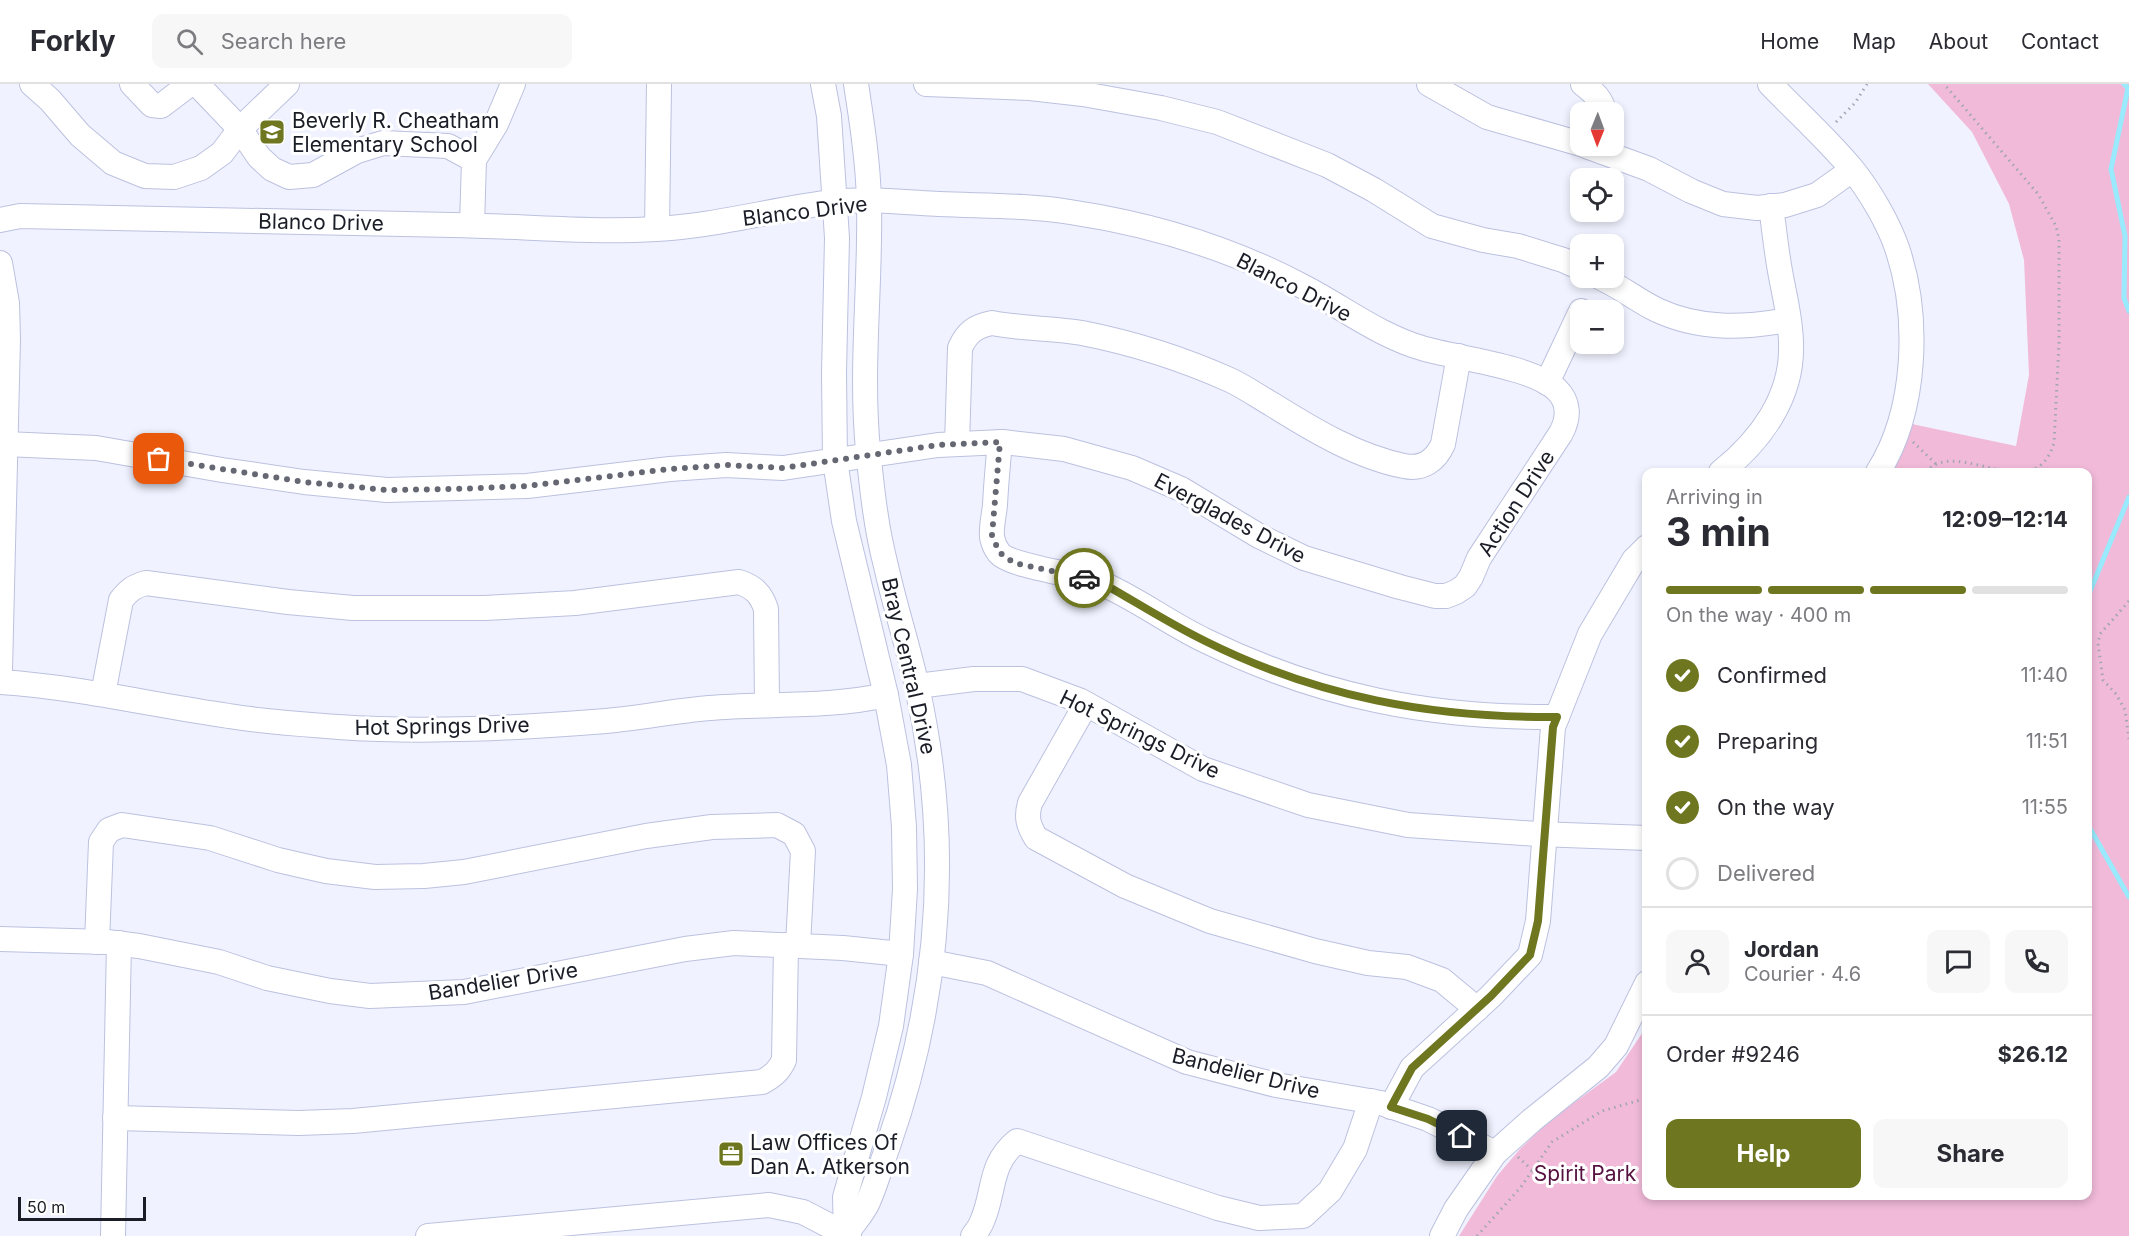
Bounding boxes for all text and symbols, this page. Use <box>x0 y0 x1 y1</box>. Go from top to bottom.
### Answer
search box <box>152 14 572 68</box>
text: Forkly <box>30 24 116 58</box>
icon: search <box>173 25 206 58</box>
text: Search here <box>221 28 346 54</box>
text: Home <box>1760 29 1819 54</box>
text: Map <box>1852 29 1896 54</box>
text: About <box>1929 29 1988 54</box>
text: Contact <box>2021 29 2099 54</box>
north arrow <box>1570 102 1624 156</box>
map controls <box>1570 102 1624 354</box>
place label: Beverly R. Cheatham Elementary School <box>292 108 499 157</box>
school or university icon: Beverly R. Cheatham Elementary School <box>257 117 287 147</box>
button: locate <box>1570 168 1624 222</box>
street label: Blanco Drive <box>741 191 869 231</box>
street label: Blanco Drive <box>258 208 384 236</box>
button: + <box>1570 234 1624 288</box>
street label: Blanco Drive <box>1232 247 1356 327</box>
button: − <box>1570 300 1624 354</box>
pin <box>133 433 184 484</box>
icon: bag <box>142 442 175 475</box>
street label: Action Drive <box>1472 445 1560 561</box>
street label: Everglades Drive <box>1150 468 1310 568</box>
text: Arriving in <box>1666 485 1763 509</box>
text: 12:09–12:14 <box>1942 506 2068 532</box>
text: 3 min <box>1666 508 1771 555</box>
courier <box>1054 548 1114 608</box>
icon: car <box>1068 562 1101 595</box>
street label: Bray Central Drive <box>877 575 941 757</box>
text: On the way · 400 m <box>1666 603 1851 627</box>
icon: check <box>1666 659 1699 692</box>
text: Confirmed <box>1717 662 1827 688</box>
text: 11:40 <box>2020 663 2068 687</box>
street label: Hot Springs Drive <box>1056 684 1224 784</box>
street label: Hot Springs Drive <box>354 712 530 740</box>
icon: check <box>1666 725 1699 758</box>
text: Preparing <box>1717 728 1818 754</box>
text: 11:51 <box>2026 729 2068 753</box>
icon: check <box>1666 791 1699 824</box>
text: On the way <box>1717 794 1835 820</box>
text: 11:55 <box>2022 795 2068 819</box>
text: Delivered <box>1717 860 1815 886</box>
button: person <box>1666 930 1729 993</box>
button: chat <box>1927 930 1990 993</box>
button: phone <box>2005 930 2068 993</box>
text: Jordan <box>1744 936 1819 962</box>
street label: Bandelier Drive <box>426 957 580 1005</box>
text: Courier · 4.6 <box>1744 962 1861 986</box>
text: Order #9246 <box>1666 1041 1800 1067</box>
text: $26.12 <box>1997 1041 2068 1067</box>
street label: Bandelier Drive <box>1170 1043 1322 1103</box>
pin <box>1436 1110 1487 1161</box>
icon: home <box>1445 1119 1478 1152</box>
button: Help <box>1666 1119 1861 1188</box>
button: Share <box>1873 1119 2068 1188</box>
place label: Law Offices Of Dan A. Atkerson <box>750 1130 910 1179</box>
office icon: Law Offices Of Dan A. Atkerson <box>716 1139 746 1169</box>
park label: Spirit Park <box>1534 1161 1637 1186</box>
scale bar <box>18 1194 146 1222</box>
text: 50 m <box>27 1197 65 1217</box>

